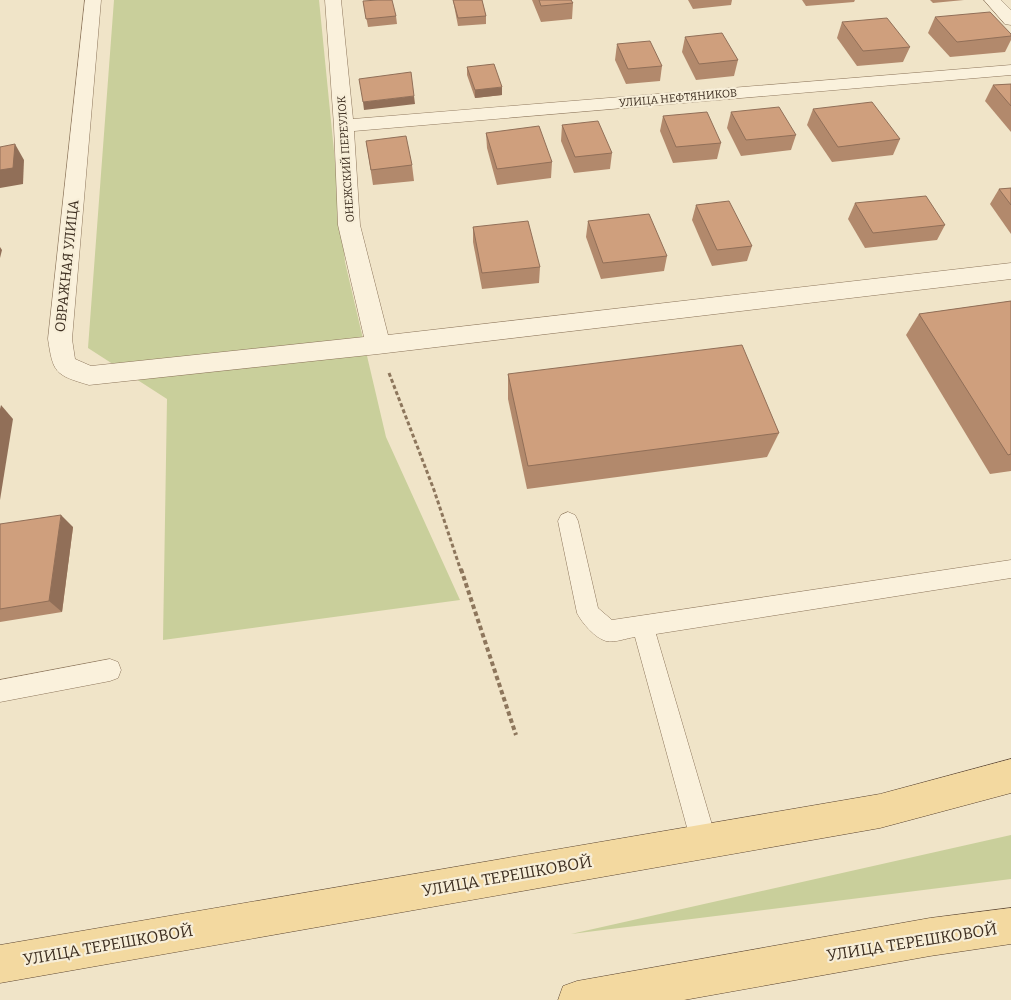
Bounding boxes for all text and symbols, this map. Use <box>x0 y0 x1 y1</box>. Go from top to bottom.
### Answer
street label: УЛИЦА НЕФТЯНИКОВ <box>618 86 738 110</box>
street label: ОНЕЖСКИЙ ПЕРЕУЛОК <box>335 95 357 223</box>
street label: ОВРАЖНАЯ УЛИЦА <box>52 199 82 333</box>
street label: УЛИЦА ТЕРЕШКОВОЙ <box>420 851 593 900</box>
street label: УЛИЦА ТЕРЕШКОВОЙ <box>825 918 999 965</box>
street label: УЛИЦА ТЕРЕШКОВОЙ <box>21 920 194 969</box>

